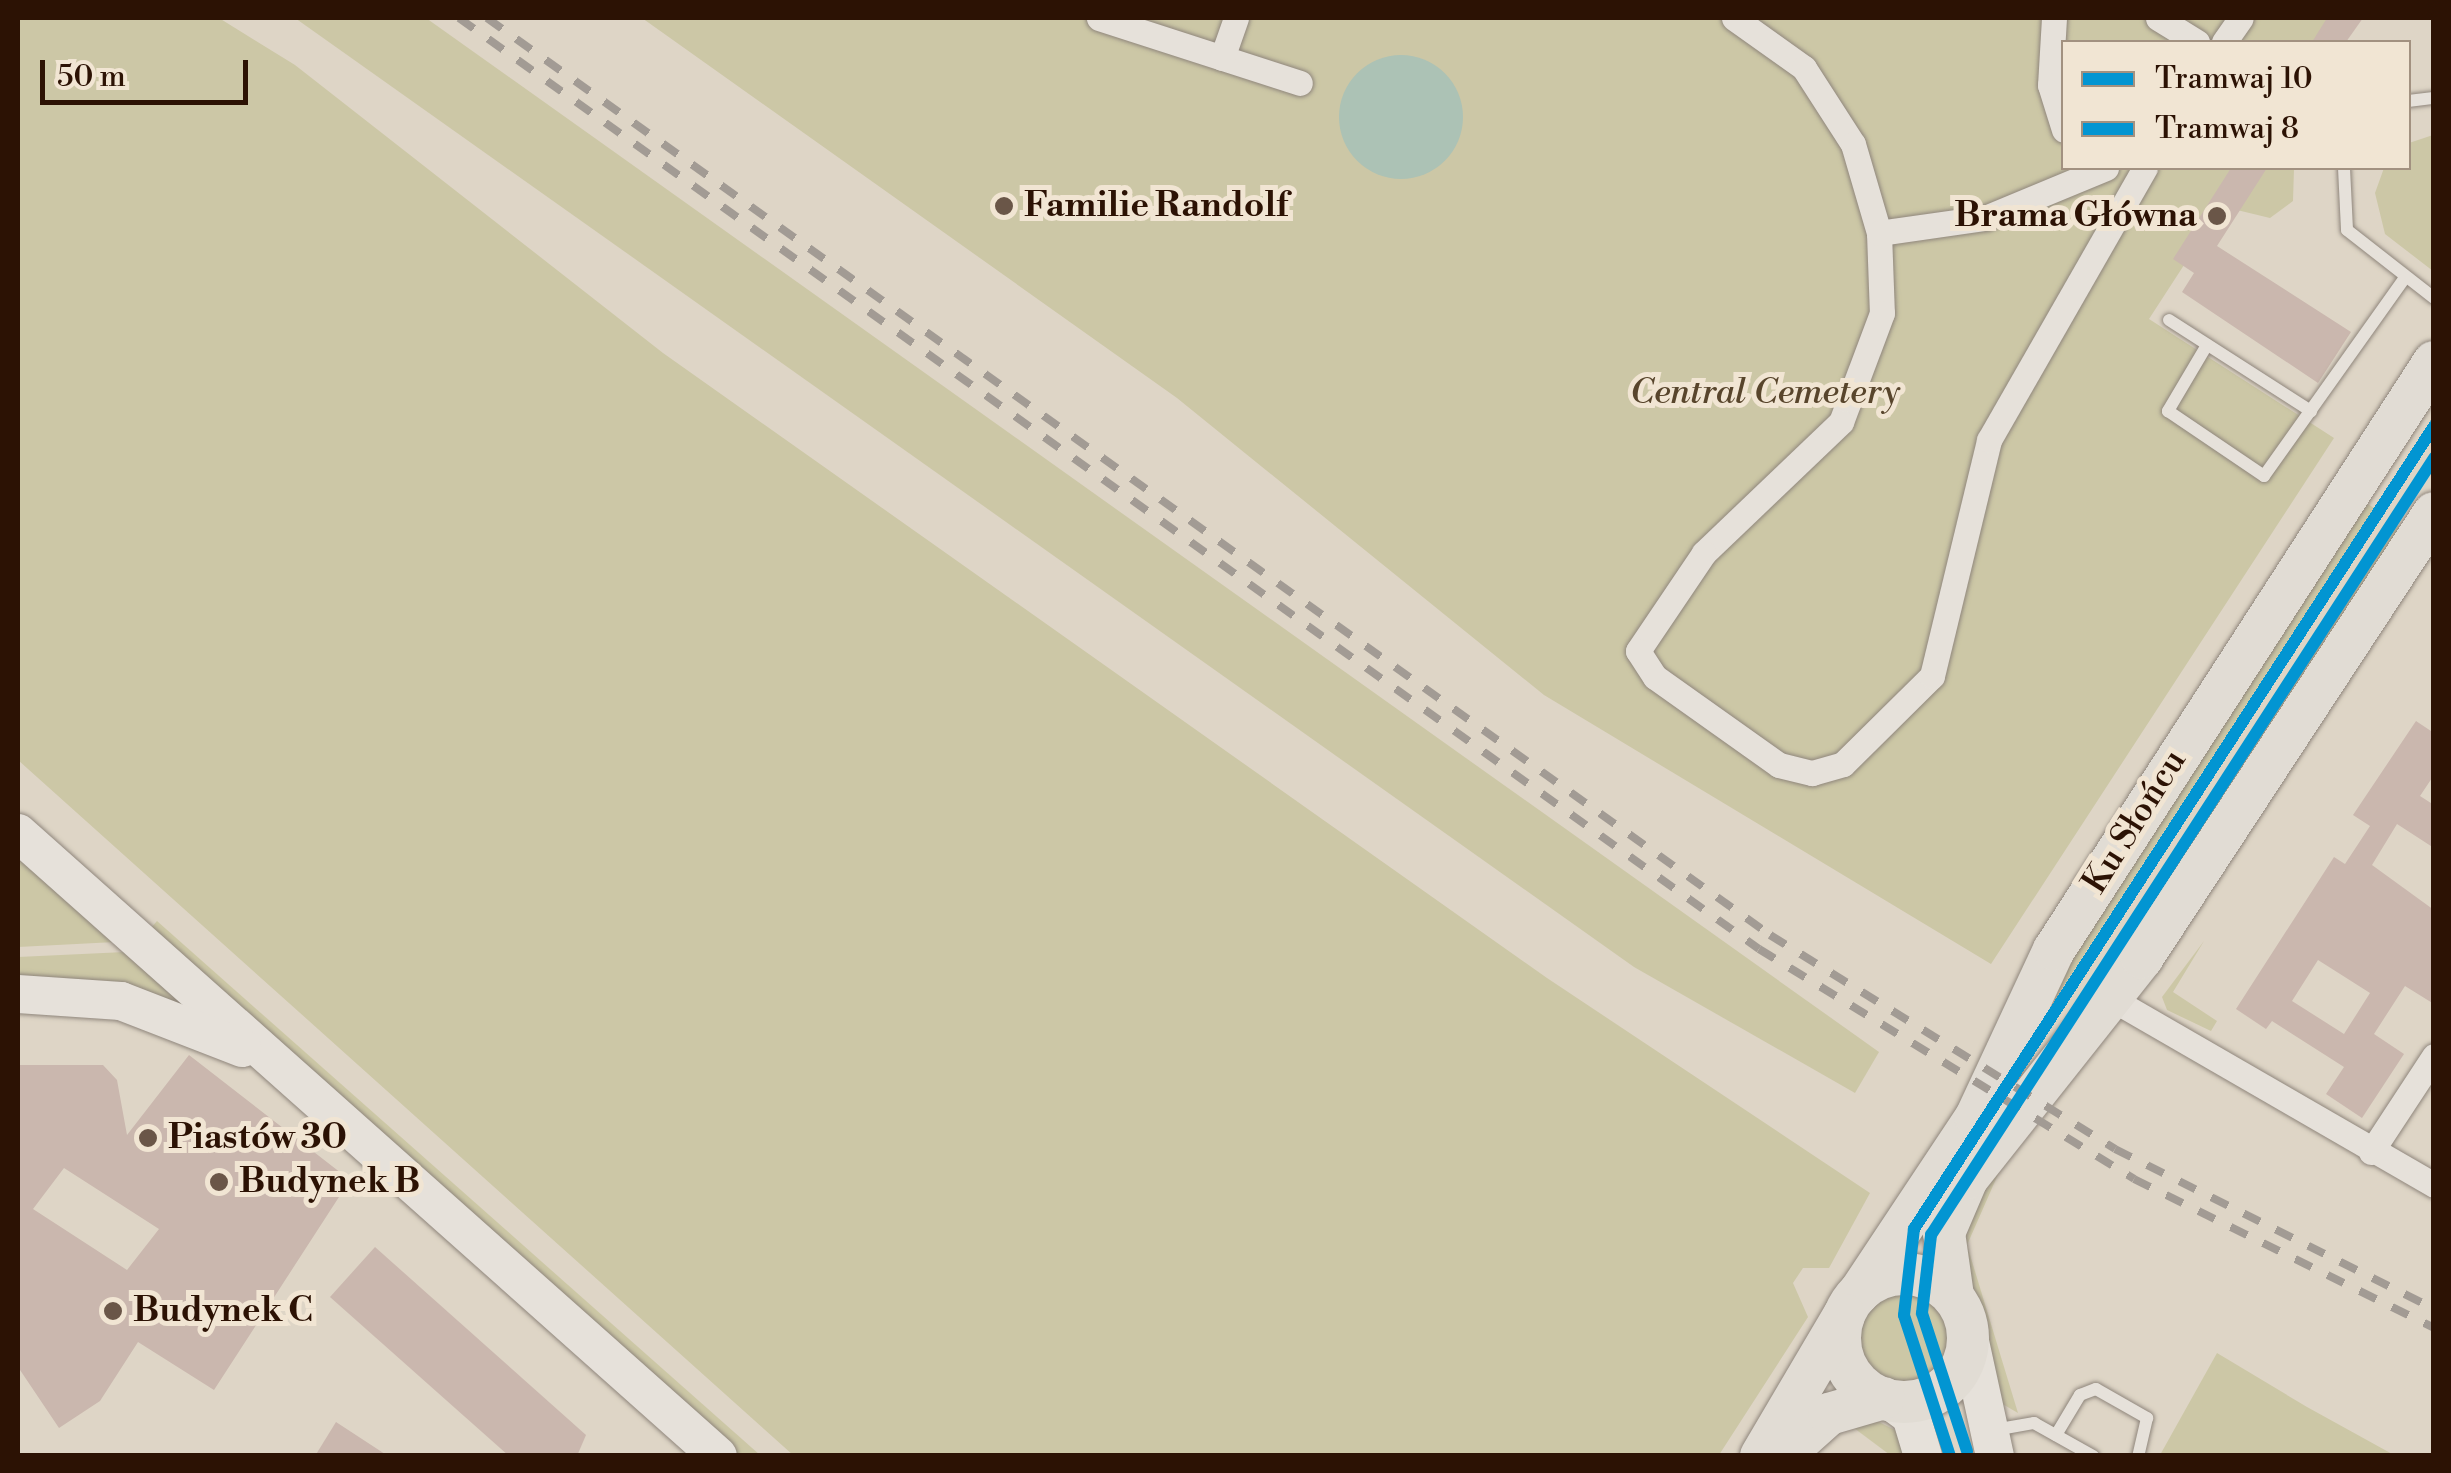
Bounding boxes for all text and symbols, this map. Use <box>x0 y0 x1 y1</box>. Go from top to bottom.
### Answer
scale bar <box>45 40 252 102</box>
legend <box>2061 40 2411 170</box>
text: 50 m <box>57 58 126 96</box>
text: Tramwaj 10 <box>2155 60 2313 98</box>
text: Tramwaj 8 <box>2155 110 2299 148</box>
place label: Familie Randolf <box>1024 185 1288 227</box>
marker: Familie Randolf <box>993 195 1015 217</box>
place label: Brama Główna <box>1954 195 2197 237</box>
marker: Brama Główna <box>2206 205 2228 227</box>
park label: Central Cemetery <box>1630 372 1900 414</box>
street label: Ku Słońcu <box>2074 742 2196 902</box>
place label: Piastów 30 <box>168 1117 347 1159</box>
marker: Piastów 30 <box>137 1127 159 1149</box>
place label: Budynek B <box>239 1161 420 1203</box>
marker: Budynek B <box>208 1171 230 1193</box>
place label: Budynek C <box>133 1290 313 1332</box>
marker: Budynek C <box>102 1300 124 1322</box>

